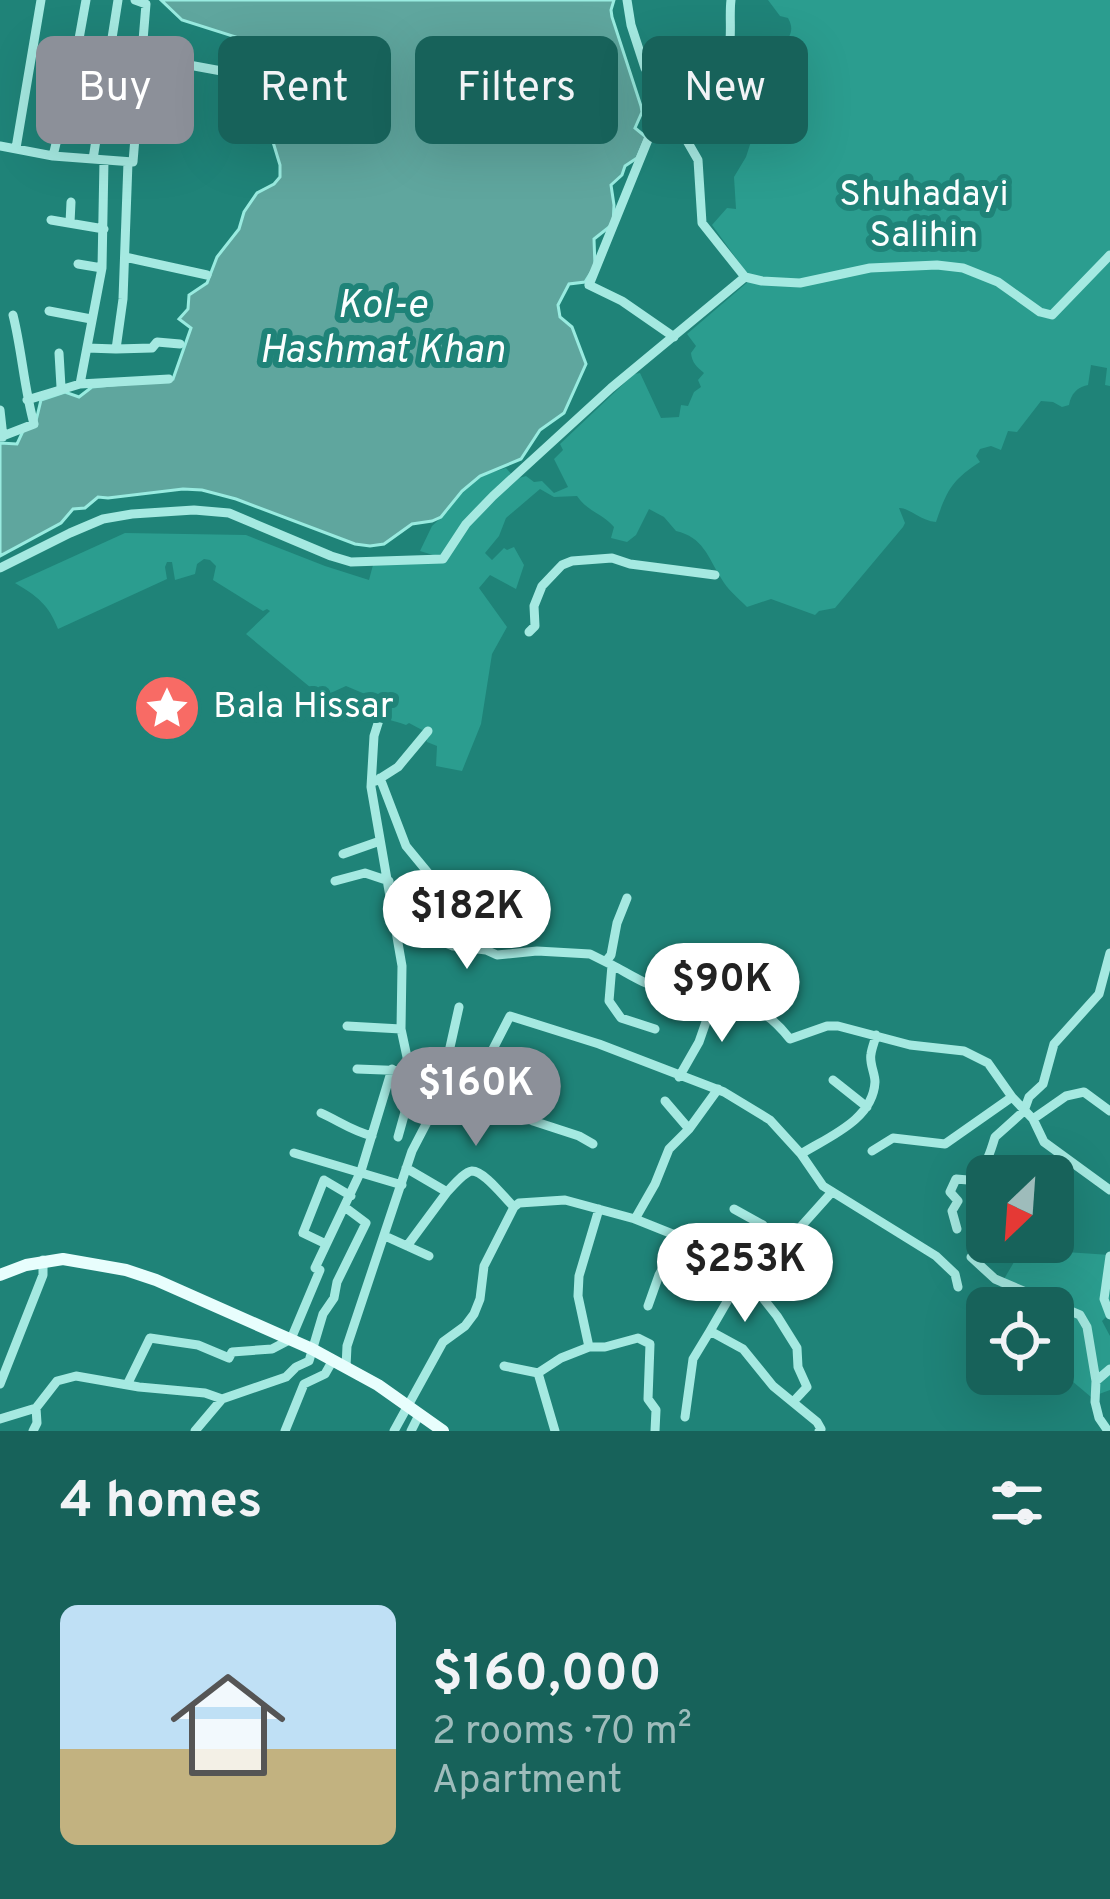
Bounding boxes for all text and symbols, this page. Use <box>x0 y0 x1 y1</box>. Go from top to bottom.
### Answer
chip: Buy <box>36 36 194 144</box>
chip: Rent <box>218 36 391 144</box>
chip: Filters <box>415 36 618 144</box>
chip: New <box>642 36 808 144</box>
park label: Shuhadayi Salihin <box>839 173 1009 260</box>
water label: Kol-e Hashmat Khan <box>259 283 505 377</box>
place icon: Bala Hissar <box>132 673 202 743</box>
place label: Bala Hissar <box>213 685 394 731</box>
pin: $182K <box>383 870 551 972</box>
text: $182K <box>410 884 524 933</box>
pin: $90K <box>651 943 793 1045</box>
text: $90K <box>672 957 772 1006</box>
pin: $160K <box>392 1047 560 1149</box>
text: $160K <box>418 1061 534 1110</box>
north arrow <box>966 1155 1074 1263</box>
map controls <box>966 1155 1074 1395</box>
pin: $253K <box>661 1223 829 1325</box>
text: $253K <box>684 1237 806 1286</box>
button: locate <box>966 1287 1074 1395</box>
icon: filters <box>984 1470 1050 1536</box>
text: 4 homes <box>60 1471 262 1536</box>
text: $160,000 <box>432 1644 662 1709</box>
icon: home <box>156 1653 300 1797</box>
text: 2 rooms · 70 m² <box>432 1709 692 1758</box>
text: Apartment <box>432 1758 622 1807</box>

